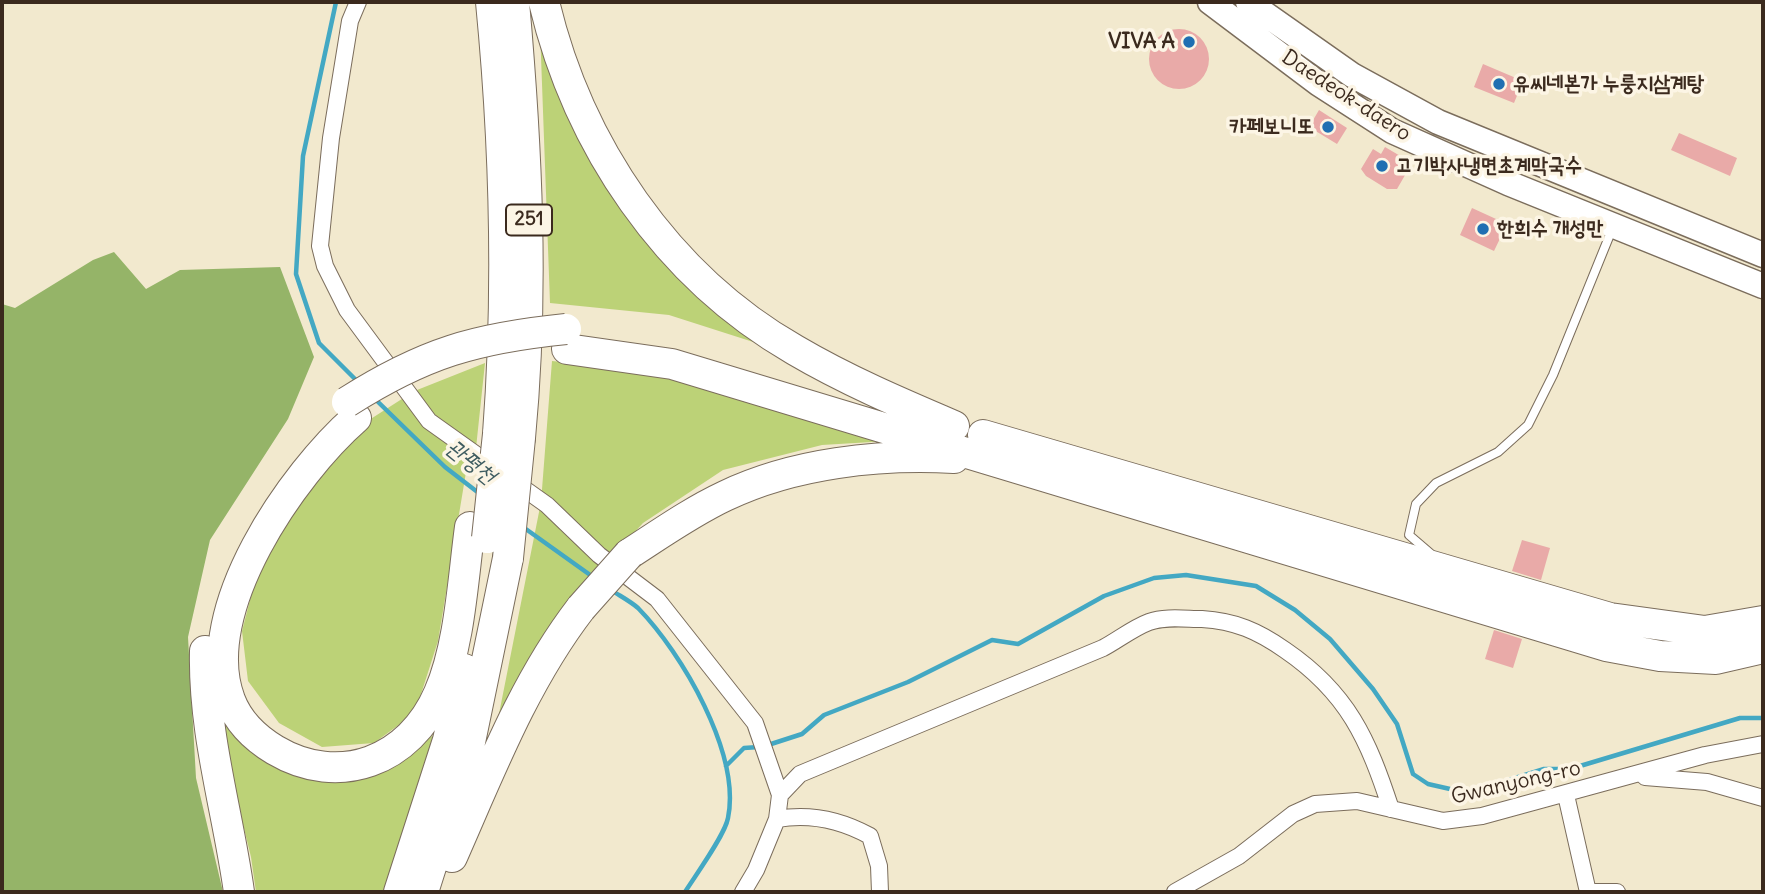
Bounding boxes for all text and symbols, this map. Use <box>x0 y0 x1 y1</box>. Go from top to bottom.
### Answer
place label: VIVA A <box>1108 29 1175 55</box>
marker: VIVA A <box>1181 34 1197 50</box>
street label: Daedeok-daero <box>1277 45 1415 147</box>
place label: 유씨네본가 누룽지삼계탕 <box>1513 71 1704 97</box>
marker: 유씨네본가 누룽지삼계탕 <box>1491 76 1507 92</box>
place label: 카페보니또 <box>1230 114 1314 140</box>
marker: 카페보니또 <box>1320 119 1336 135</box>
place label: 고기박사냉면초계막국수 <box>1396 153 1582 179</box>
marker: 고기박사냉면초계막국수 <box>1374 158 1390 174</box>
road number: 251 <box>506 204 552 235</box>
place label: 한희수 개성만 <box>1497 216 1603 242</box>
marker: 한희수 개성만 <box>1475 221 1491 237</box>
water label: 관평천 <box>441 434 501 490</box>
street label: Gwanyong-ro <box>1449 756 1583 810</box>

